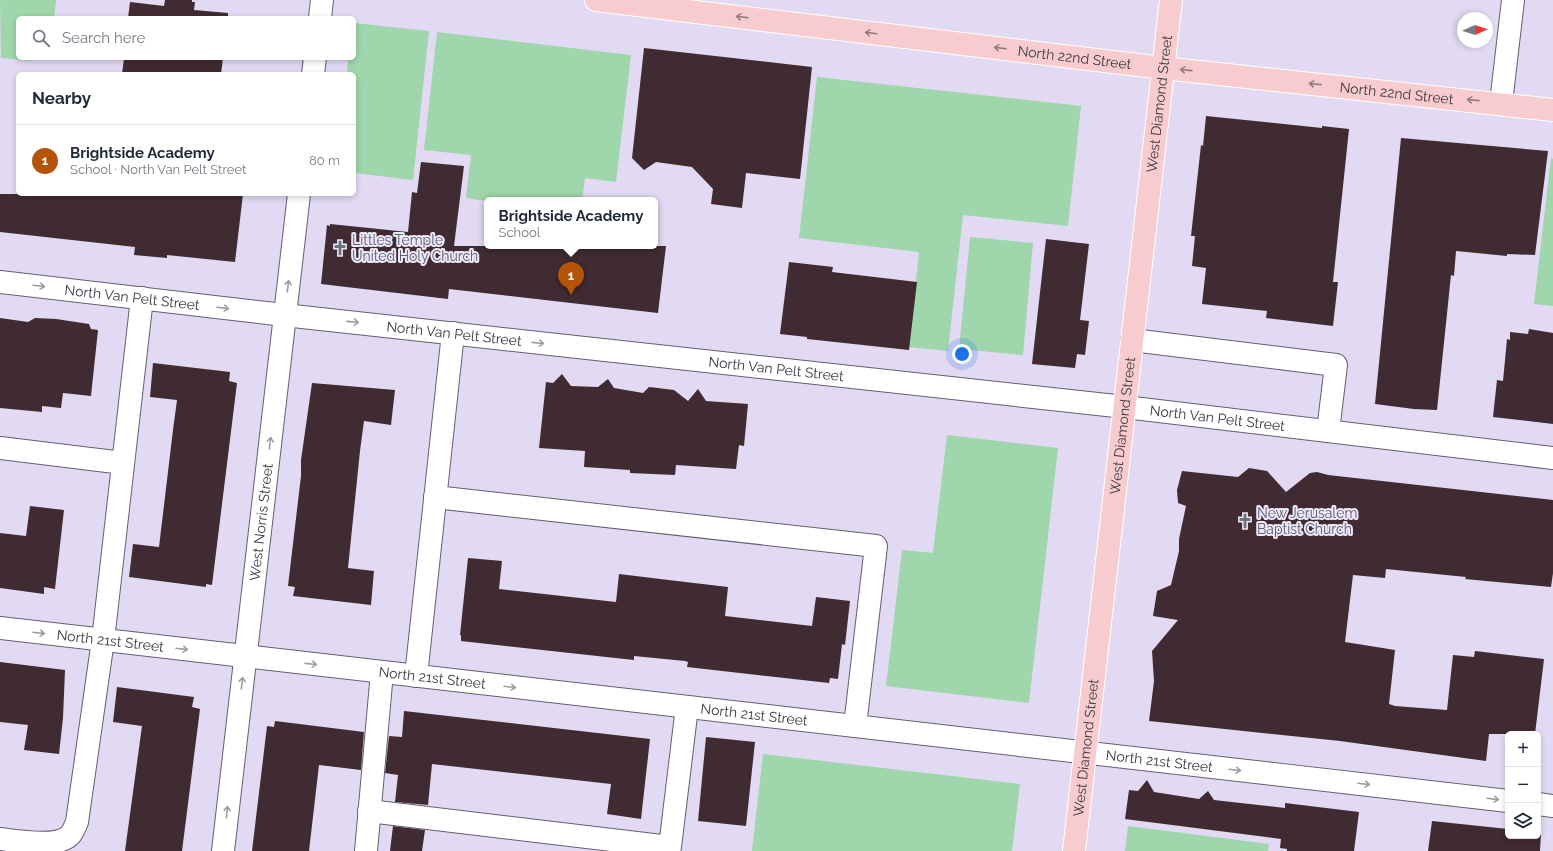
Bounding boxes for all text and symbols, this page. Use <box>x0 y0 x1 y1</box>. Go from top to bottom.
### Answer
north arrow <box>1457 12 1493 48</box>
one-way arrow <box>735 14 748 21</box>
search box <box>16 16 356 60</box>
icon: search <box>30 27 52 49</box>
text: Search here <box>62 29 145 47</box>
one-way arrow <box>865 29 878 37</box>
street label: West Diamond Street <box>1143 34 1175 173</box>
street label: North 22nd Street <box>1017 43 1133 72</box>
one-way arrow <box>994 44 1007 52</box>
one-way arrow <box>1180 67 1193 74</box>
street label: North 22nd Street <box>1339 79 1455 107</box>
one-way arrow <box>1309 80 1322 88</box>
text: Nearby <box>32 88 91 108</box>
one-way arrow <box>1467 97 1480 104</box>
text: Brightside Academy <box>70 144 215 162</box>
text: 1 <box>42 153 48 168</box>
text: 80 m <box>309 153 340 168</box>
text: School · North Van Pelt Street <box>70 162 246 177</box>
popup <box>484 197 658 249</box>
text: Brightside Academy <box>499 207 643 225</box>
text: School <box>499 225 540 240</box>
place label: Littles Temple United Holy Church <box>352 232 478 264</box>
church icon: Littles Temple United Holy Church <box>331 239 349 257</box>
pin: 1 <box>558 262 584 295</box>
one-way arrow <box>284 280 292 293</box>
one-way arrow <box>32 282 45 290</box>
street label: North Van Pelt Street <box>64 282 201 313</box>
one-way arrow <box>217 304 230 312</box>
street label: North Van Pelt Street <box>386 318 523 349</box>
one-way arrow <box>346 319 359 326</box>
one-way arrow <box>531 339 544 346</box>
your location <box>952 344 972 364</box>
street label: North Van Pelt Street <box>708 353 845 384</box>
street label: West Diamond Street <box>1107 356 1138 495</box>
street label: North Van Pelt Street <box>1149 402 1286 434</box>
one-way arrow <box>266 437 273 450</box>
street label: West Norris Street <box>246 462 276 582</box>
place label: New Jerusalem Baptist Church <box>1257 505 1357 537</box>
church icon: New Jerusalem Baptist Church <box>1236 512 1254 530</box>
street label: North 21st Street <box>56 627 165 655</box>
one-way arrow <box>32 629 45 637</box>
one-way arrow <box>175 645 188 653</box>
one-way arrow <box>304 660 317 668</box>
street label: North 21st Street <box>378 663 487 692</box>
one-way arrow <box>238 677 246 690</box>
street label: West Diamond Street <box>1070 678 1102 817</box>
one-way arrow <box>503 683 516 691</box>
street label: North 21st Street <box>700 700 809 729</box>
map controls <box>1505 731 1541 839</box>
button: + <box>1505 731 1541 767</box>
street label: North 21st Street <box>1105 747 1214 775</box>
one-way arrow <box>1228 766 1241 773</box>
button: − <box>1505 767 1541 803</box>
one-way arrow <box>1357 781 1370 788</box>
one-way arrow <box>1486 795 1499 803</box>
button: layers <box>1505 803 1541 839</box>
one-way arrow <box>223 806 231 819</box>

